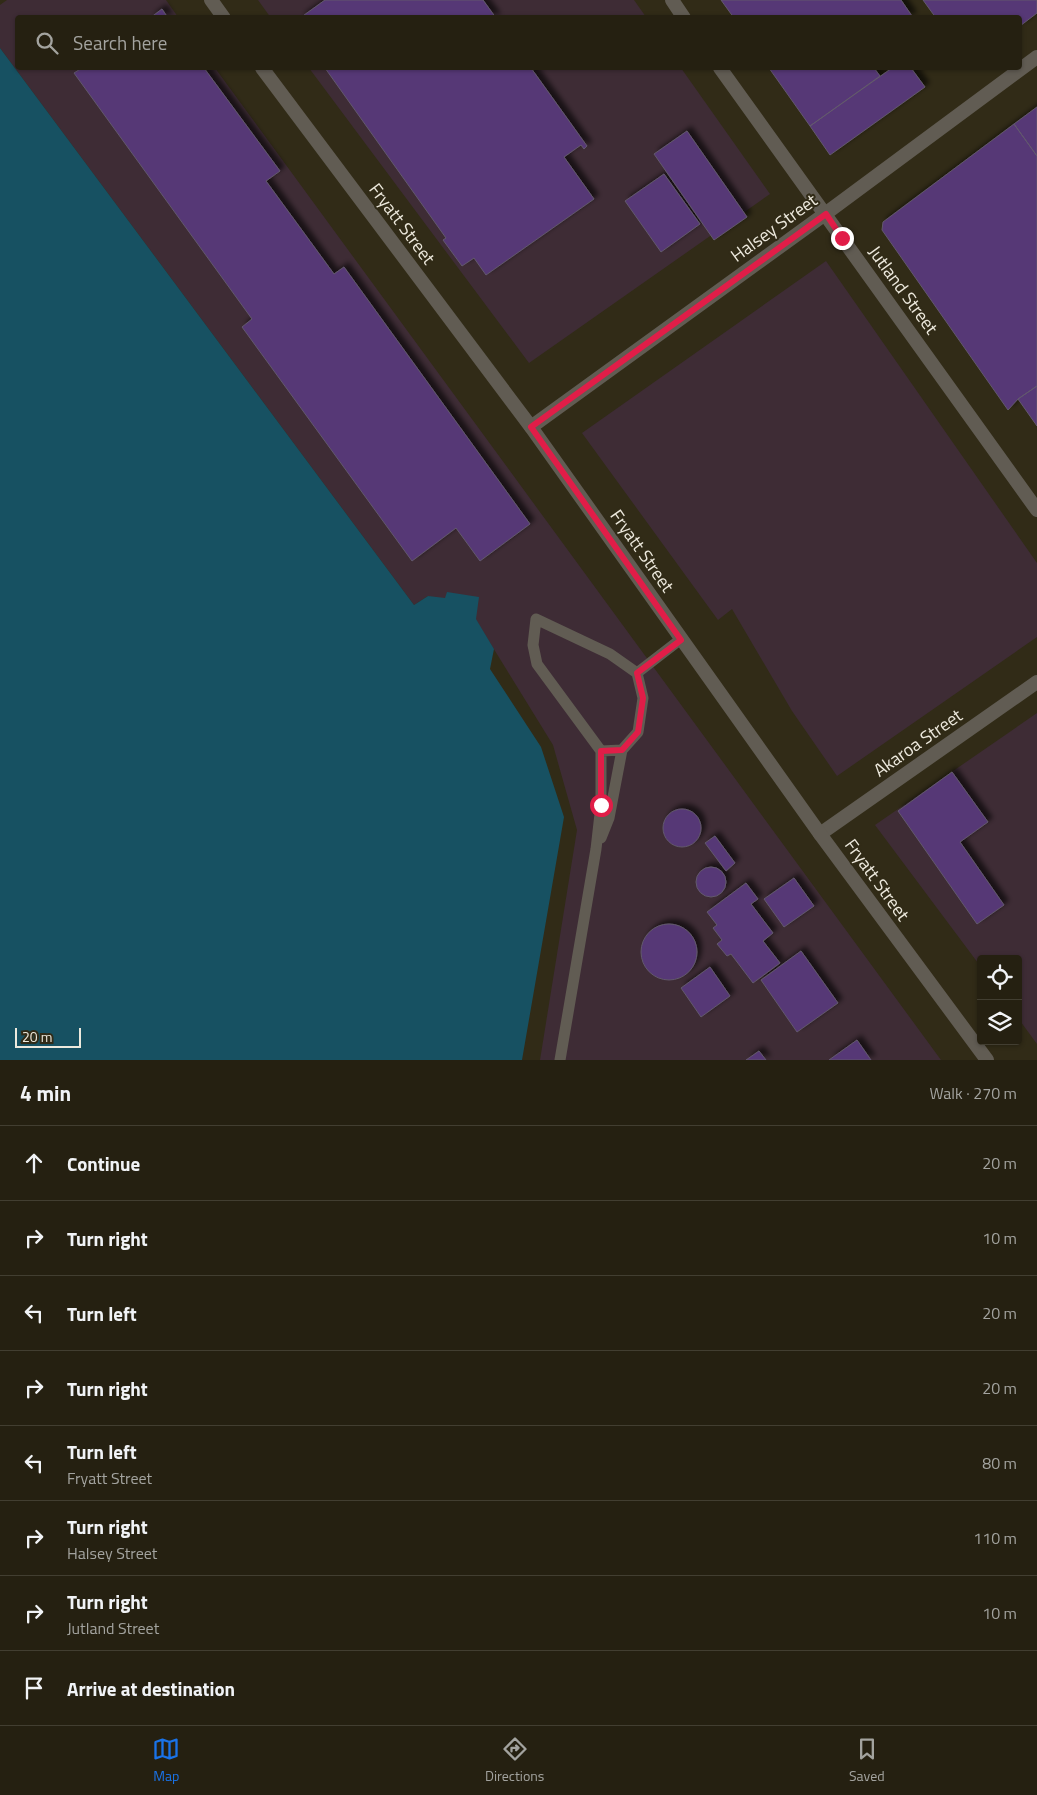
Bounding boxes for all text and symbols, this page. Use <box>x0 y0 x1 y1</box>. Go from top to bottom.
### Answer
search box <box>15 15 1022 70</box>
text: Search here <box>73 28 167 57</box>
icon: search <box>33 29 61 57</box>
street label: Fryatt Street <box>363 177 442 271</box>
street label: Halsey Street <box>725 186 823 268</box>
route end <box>831 227 854 250</box>
street label: Jutland Street <box>862 240 945 340</box>
street label: Fryatt Street <box>604 504 681 598</box>
street label: Akaroa Street <box>868 702 968 783</box>
route start <box>590 794 613 817</box>
street label: Fryatt Street <box>838 833 917 927</box>
map controls <box>977 955 1022 1045</box>
button: locate <box>977 955 1022 1000</box>
button: layers <box>977 1000 1022 1045</box>
scale bar <box>15 1025 81 1048</box>
text: 20 m <box>22 1026 52 1047</box>
text: 4 min <box>20 1077 71 1109</box>
text: Walk · 270 m <box>929 1081 1017 1105</box>
icon: ahead <box>20 1149 48 1177</box>
text: Continue <box>67 1149 140 1178</box>
text: 20 m <box>982 1151 1017 1175</box>
icon: right <box>20 1224 48 1252</box>
text: Turn right <box>67 1224 148 1253</box>
text: 10 m <box>982 1226 1017 1250</box>
icon: left <box>20 1299 48 1327</box>
text: Turn left <box>67 1299 137 1328</box>
text: 20 m <box>982 1301 1017 1325</box>
icon: right <box>20 1374 48 1402</box>
text: Turn right <box>67 1374 148 1403</box>
text: 20 m <box>982 1376 1017 1400</box>
text: Turn left <box>67 1437 137 1466</box>
icon: left <box>20 1449 48 1477</box>
text: 80 m <box>982 1451 1017 1475</box>
text: Fryatt Street <box>67 1466 152 1490</box>
text: Turn right <box>67 1512 148 1541</box>
icon: right <box>20 1524 48 1552</box>
text: 110 m <box>973 1526 1017 1550</box>
text: Halsey Street <box>67 1541 157 1565</box>
text: Turn right <box>67 1587 148 1616</box>
icon: right <box>20 1599 48 1627</box>
text: 10 m <box>982 1601 1017 1625</box>
text: Jutland Street <box>67 1616 159 1640</box>
icon: arrive <box>20 1674 48 1702</box>
text: Arrive at destination <box>67 1674 235 1703</box>
tab: Map <box>152 1735 180 1786</box>
tab: Directions <box>485 1735 544 1786</box>
tab: Saved <box>849 1735 885 1786</box>

